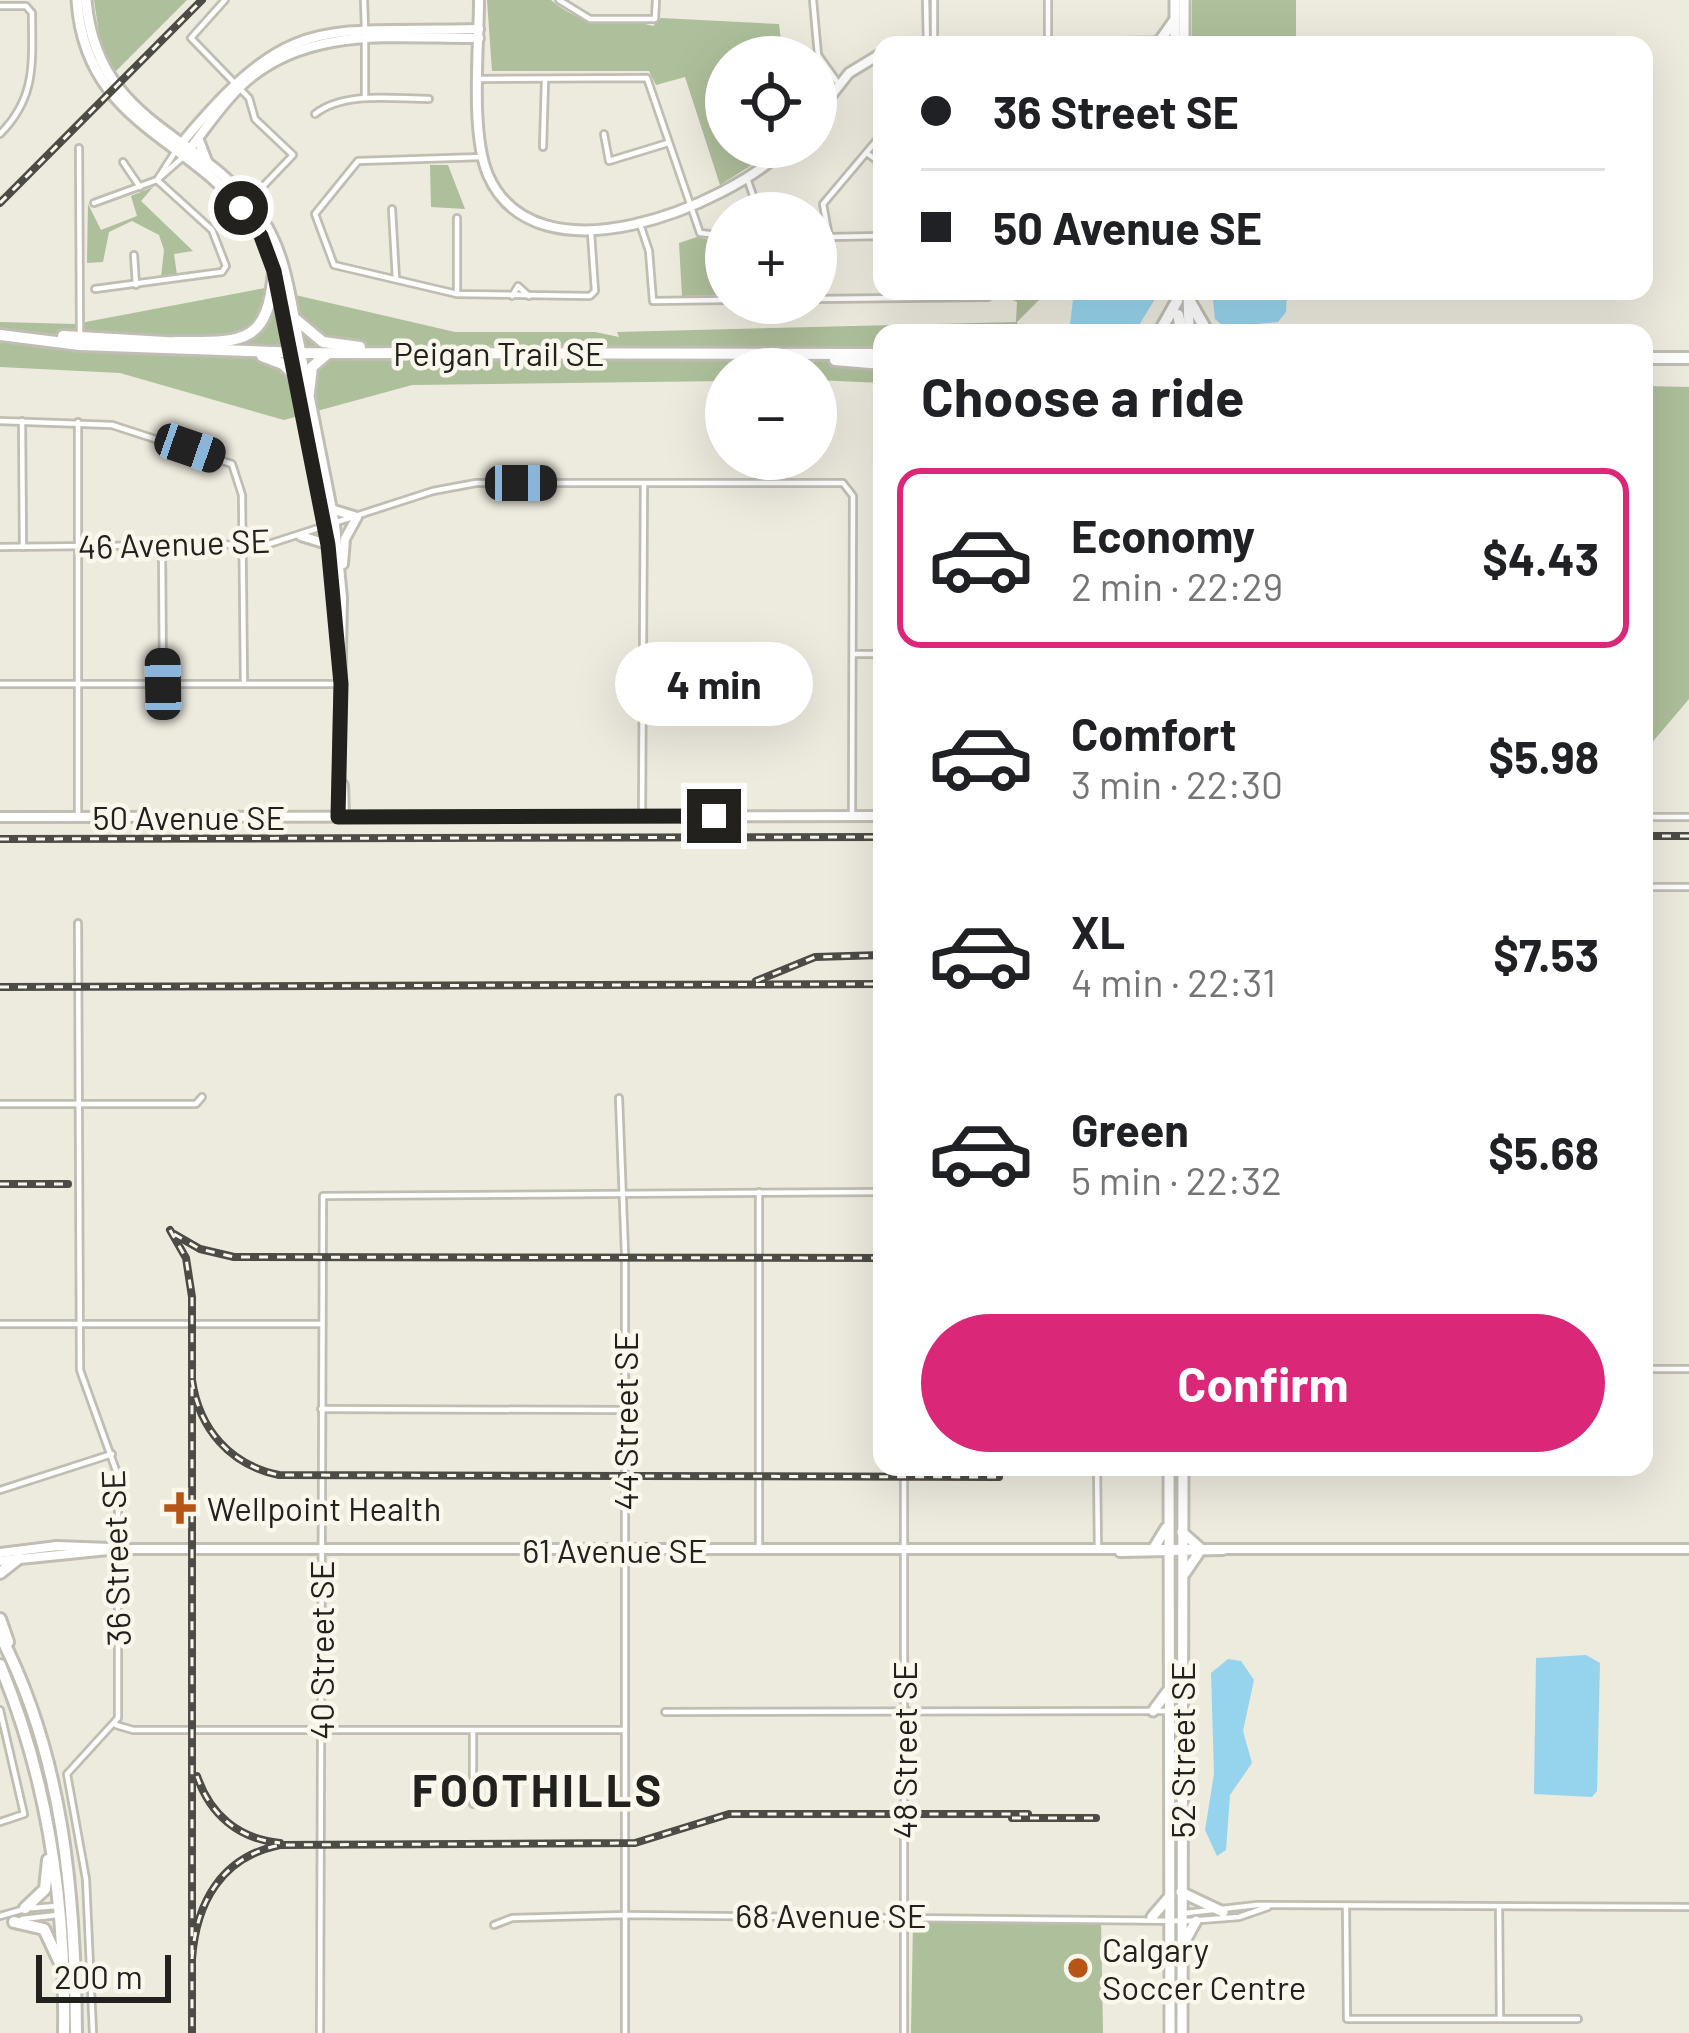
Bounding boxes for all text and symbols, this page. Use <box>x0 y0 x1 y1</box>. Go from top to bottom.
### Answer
map controls <box>705 36 837 480</box>
button: locate <box>705 36 837 168</box>
text: 36 Street SE <box>993 84 1239 138</box>
route start <box>214 181 268 235</box>
button: + <box>705 192 837 324</box>
text: 50 Avenue SE <box>993 200 1262 254</box>
street label: Peigan Trail SE <box>393 333 605 373</box>
button: − <box>705 348 837 480</box>
text: Choose a ride <box>921 363 1245 428</box>
car <box>150 419 230 477</box>
car <box>485 465 557 501</box>
icon: car <box>927 504 1035 612</box>
text: Economy <box>1071 508 1255 562</box>
street label: 46 Avenue SE <box>77 520 271 566</box>
text: $4.43 <box>1482 531 1599 585</box>
text: 2 min · 22:29 <box>1071 562 1283 609</box>
callout: 4 min <box>615 642 813 726</box>
car <box>144 648 182 720</box>
text: 4 min <box>666 660 762 707</box>
icon: car <box>927 702 1035 810</box>
text: Comfort <box>1071 706 1237 760</box>
text: $5.98 <box>1489 729 1599 783</box>
text: 3 min · 22:30 <box>1071 760 1283 807</box>
route end <box>687 789 741 843</box>
street label: 50 Avenue SE <box>93 797 285 837</box>
icon: car <box>927 900 1035 1008</box>
text: XL <box>1071 904 1125 958</box>
text: $7.53 <box>1493 927 1599 981</box>
text: 4 min · 22:31 <box>1071 958 1276 1005</box>
icon: car <box>927 1098 1035 1206</box>
text: Green <box>1071 1102 1189 1156</box>
text: $5.68 <box>1488 1125 1599 1179</box>
text: 5 min · 22:32 <box>1071 1156 1282 1203</box>
button: Confirm <box>921 1314 1605 1452</box>
street label: 44 Street SE <box>605 1332 645 1510</box>
street label: 36 Street SE <box>92 1469 138 1647</box>
place label: Wellpoint Health <box>207 1488 441 1528</box>
marker: Wellpoint Health <box>164 1492 196 1524</box>
street label: 61 Avenue SE <box>522 1530 708 1570</box>
street label: 40 Street SE <box>301 1560 341 1740</box>
street label: 48 Street SE <box>884 1661 924 1839</box>
street label: 52 Street SE <box>1162 1661 1202 1839</box>
district label: FOOTHILLS <box>412 1762 664 1816</box>
street label: 68 Avenue SE <box>735 1895 927 1935</box>
place label: Calgary Soccer Centre <box>1102 1929 1306 2007</box>
scale bar <box>36 1949 171 2002</box>
marker: Calgary Soccer Centre <box>1065 1955 1091 1981</box>
text: 200 m <box>54 1956 143 1996</box>

